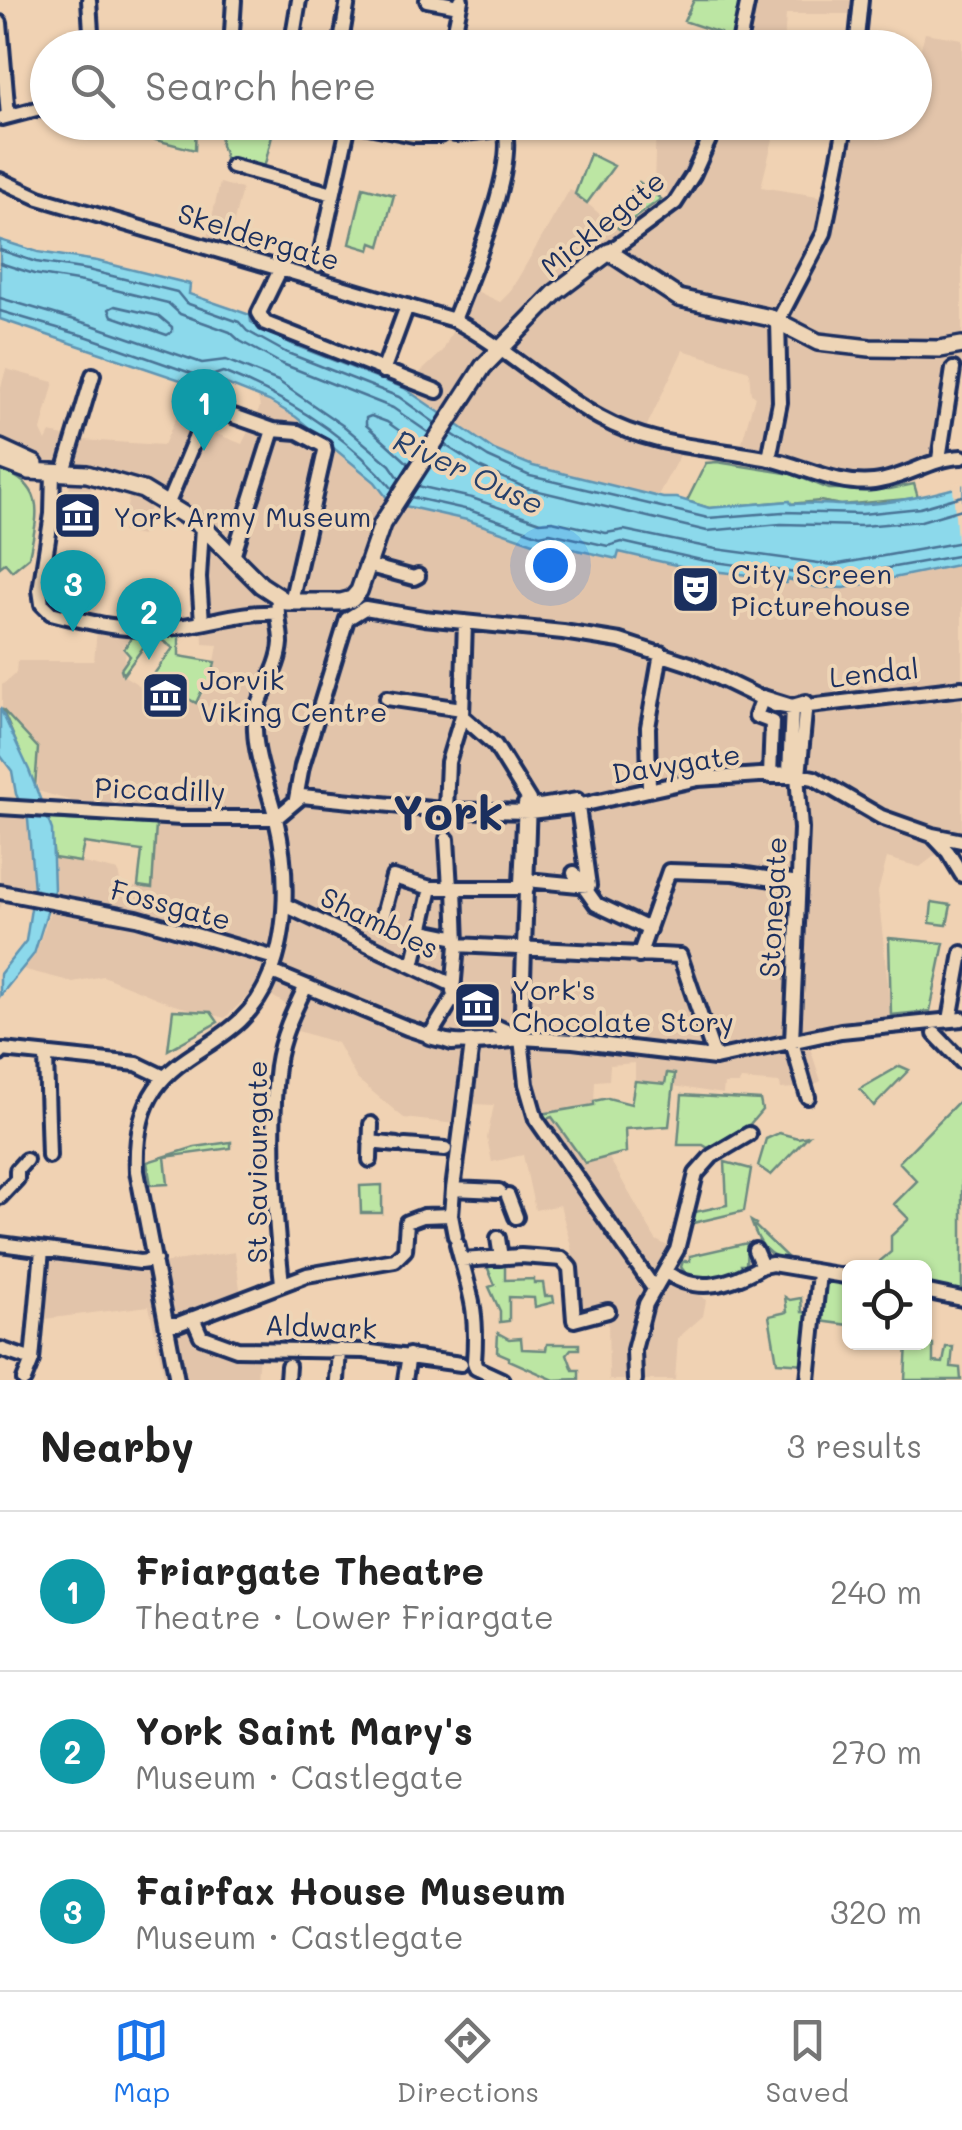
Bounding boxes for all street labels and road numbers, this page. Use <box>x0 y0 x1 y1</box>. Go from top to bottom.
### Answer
street label: Micklegate <box>532 162 672 284</box>
street label: Skeldergate <box>174 194 344 278</box>
street label: Lendal <box>827 649 921 695</box>
street label: Davygate <box>609 735 743 791</box>
street label: Piccadilly <box>94 769 226 809</box>
street label: Stonegate <box>750 836 794 978</box>
street label: Fossgate <box>107 871 235 937</box>
street label: Shambles <box>315 878 445 966</box>
street label: St Saviourgate <box>238 1061 274 1263</box>
street label: Aldwark <box>264 1306 378 1346</box>

